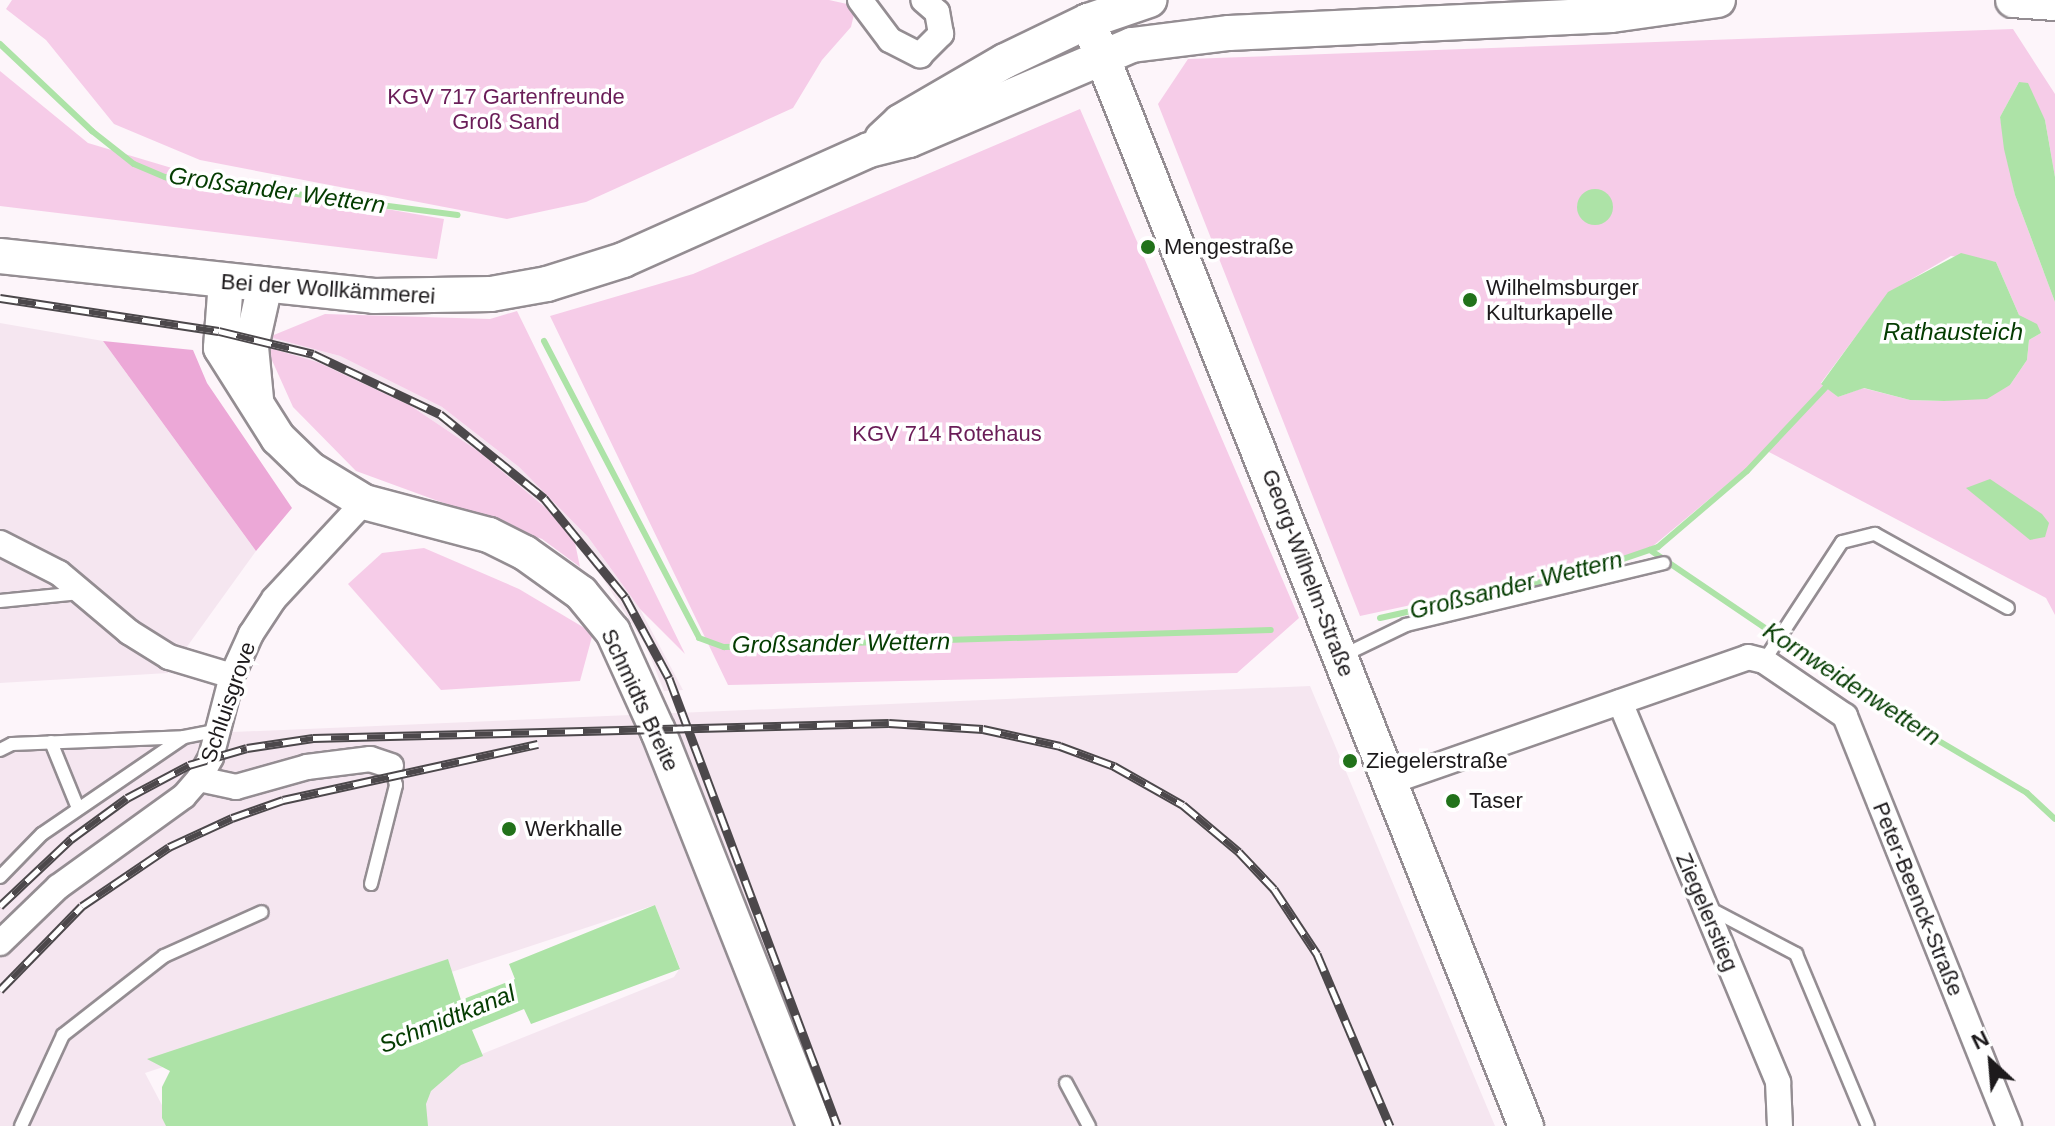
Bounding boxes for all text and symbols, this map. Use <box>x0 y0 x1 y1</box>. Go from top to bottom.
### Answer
park label: KGV 717 Gartenfreunde Groß Sand <box>387 83 625 134</box>
water label: Großsander Wettern <box>167 161 387 219</box>
place label: Mengestraße <box>1164 234 1294 260</box>
marker: Mengestraße <box>1139 238 1157 256</box>
street label: Bei der Wollkämmerei <box>220 268 436 310</box>
place label: Wilhelmsburger Kulturkapelle <box>1486 274 1639 326</box>
marker: Wilhelmsburger Kulturkapelle <box>1461 291 1479 309</box>
water label: Rathausteich <box>1883 318 2023 346</box>
park label: KGV 714 Rotehaus <box>852 421 1042 447</box>
street label: Georg-Wilhelm-Straße <box>1256 466 1360 680</box>
water label: Großsander Wettern <box>1407 545 1625 625</box>
water label: Kornweidenwettern <box>1758 616 1946 752</box>
street label: Schmidts Breite <box>595 625 685 775</box>
water label: Großsander Wettern <box>732 627 950 659</box>
street label: Schluisgrove <box>195 638 261 766</box>
place label: Ziegelerstraße <box>1366 748 1508 774</box>
marker: Ziegelerstraße <box>1341 752 1359 770</box>
place label: Taser <box>1469 788 1523 814</box>
marker: Taser <box>1444 792 1462 810</box>
street label: Peter-Beenck-Straße <box>1867 798 1969 1000</box>
place label: Werkhalle <box>525 816 622 842</box>
marker: Werkhalle <box>500 820 518 838</box>
street label: Ziegelerstieg <box>1670 849 1744 975</box>
water label: Schmidtkanal <box>375 979 519 1059</box>
north arrow <box>1951 1022 2031 1102</box>
text: N <box>1968 1025 1993 1055</box>

